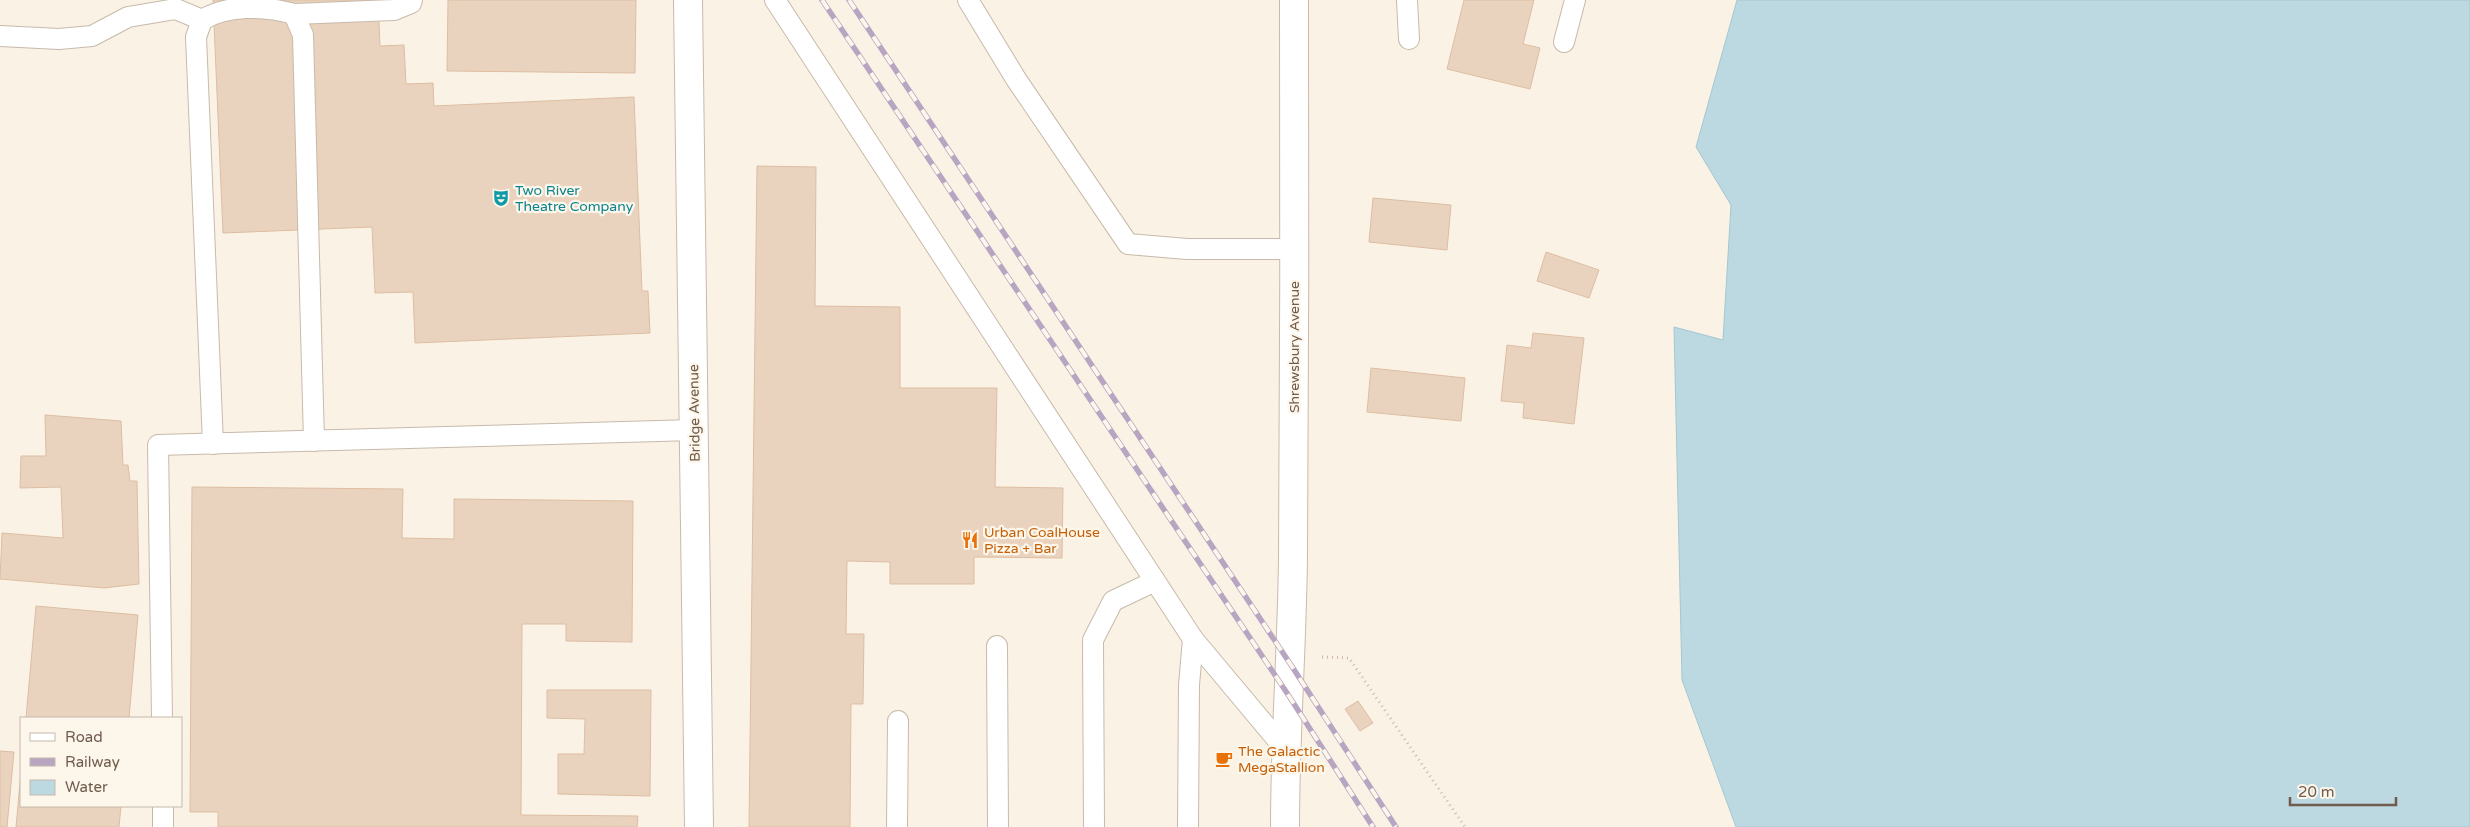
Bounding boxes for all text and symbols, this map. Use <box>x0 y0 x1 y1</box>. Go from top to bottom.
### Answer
place label: Two River Theatre Company <box>515 182 634 215</box>
theatre icon: Two River Theatre Company <box>491 188 511 208</box>
street label: Shrewsbury Avenue <box>1286 281 1303 413</box>
street label: Bridge Avenue <box>685 364 704 462</box>
place label: Urban CoalHouse Pizza + Bar <box>984 524 1100 557</box>
restaurant icon: Urban CoalHouse Pizza + Bar <box>960 530 980 550</box>
legend <box>20 717 182 807</box>
text: Road <box>65 728 103 746</box>
place label: The Galactic MegaStallion <box>1238 743 1325 776</box>
cafe icon: The Galactic MegaStallion <box>1214 749 1234 769</box>
text: Railway <box>65 753 120 771</box>
scale bar <box>2290 774 2396 806</box>
text: Water <box>65 778 108 796</box>
text: 20 m <box>2298 783 2335 801</box>

